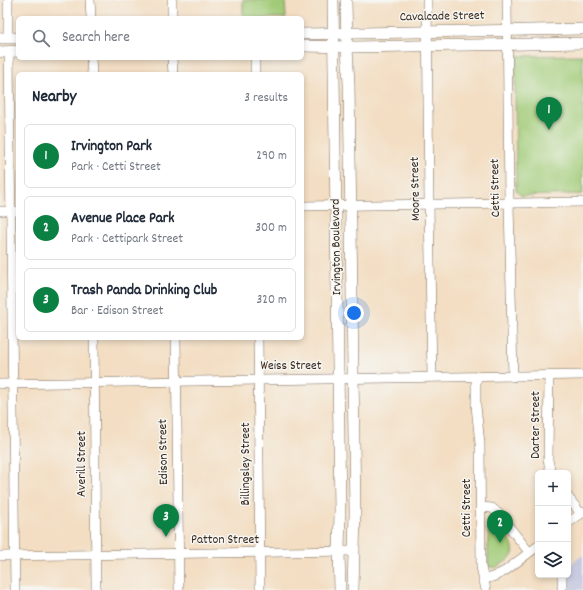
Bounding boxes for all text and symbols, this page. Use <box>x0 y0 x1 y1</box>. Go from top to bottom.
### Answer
street label: Cavalcade Street <box>399 7 485 27</box>
search box <box>16 16 304 60</box>
icon: search <box>30 27 52 49</box>
text: Search here <box>62 27 130 49</box>
text: Nearby <box>32 86 76 110</box>
text: 3 results <box>244 89 288 108</box>
pin: 1 <box>536 97 562 130</box>
text: Irvington Park <box>71 136 152 158</box>
text: 1 <box>45 147 47 166</box>
text: 290 m <box>256 147 287 166</box>
street label: Moore Street <box>406 156 426 221</box>
text: Park · Cetti Street <box>71 158 161 177</box>
street label: Cetti Street <box>486 158 506 218</box>
street label: Irvington Boulevard <box>327 198 347 296</box>
text: Avenue Place Park <box>71 208 175 230</box>
text: 2 <box>43 219 49 238</box>
text: 300 m <box>255 219 287 238</box>
text: Park · Cettipark Street <box>71 230 183 249</box>
text: Trash Panda Drinking Club <box>71 280 217 302</box>
text: 3 <box>43 291 49 310</box>
text: 320 m <box>257 291 287 310</box>
text: Bar · Edison Street <box>71 302 163 321</box>
your location <box>344 303 364 323</box>
street label: Weiss Street <box>260 357 322 376</box>
street label: Darter Street <box>527 391 546 459</box>
street label: Edison Street <box>154 419 174 485</box>
street label: Billingsley Street <box>237 422 256 505</box>
street label: Averill Street <box>73 431 92 497</box>
map controls <box>535 470 571 578</box>
button: + <box>535 470 571 506</box>
street label: Cetti Street <box>458 478 477 537</box>
pin: 3 <box>153 504 179 537</box>
button: − <box>535 506 571 542</box>
pin: 2 <box>487 510 513 543</box>
street label: Patton Street <box>191 531 259 550</box>
button: layers <box>535 542 571 578</box>

